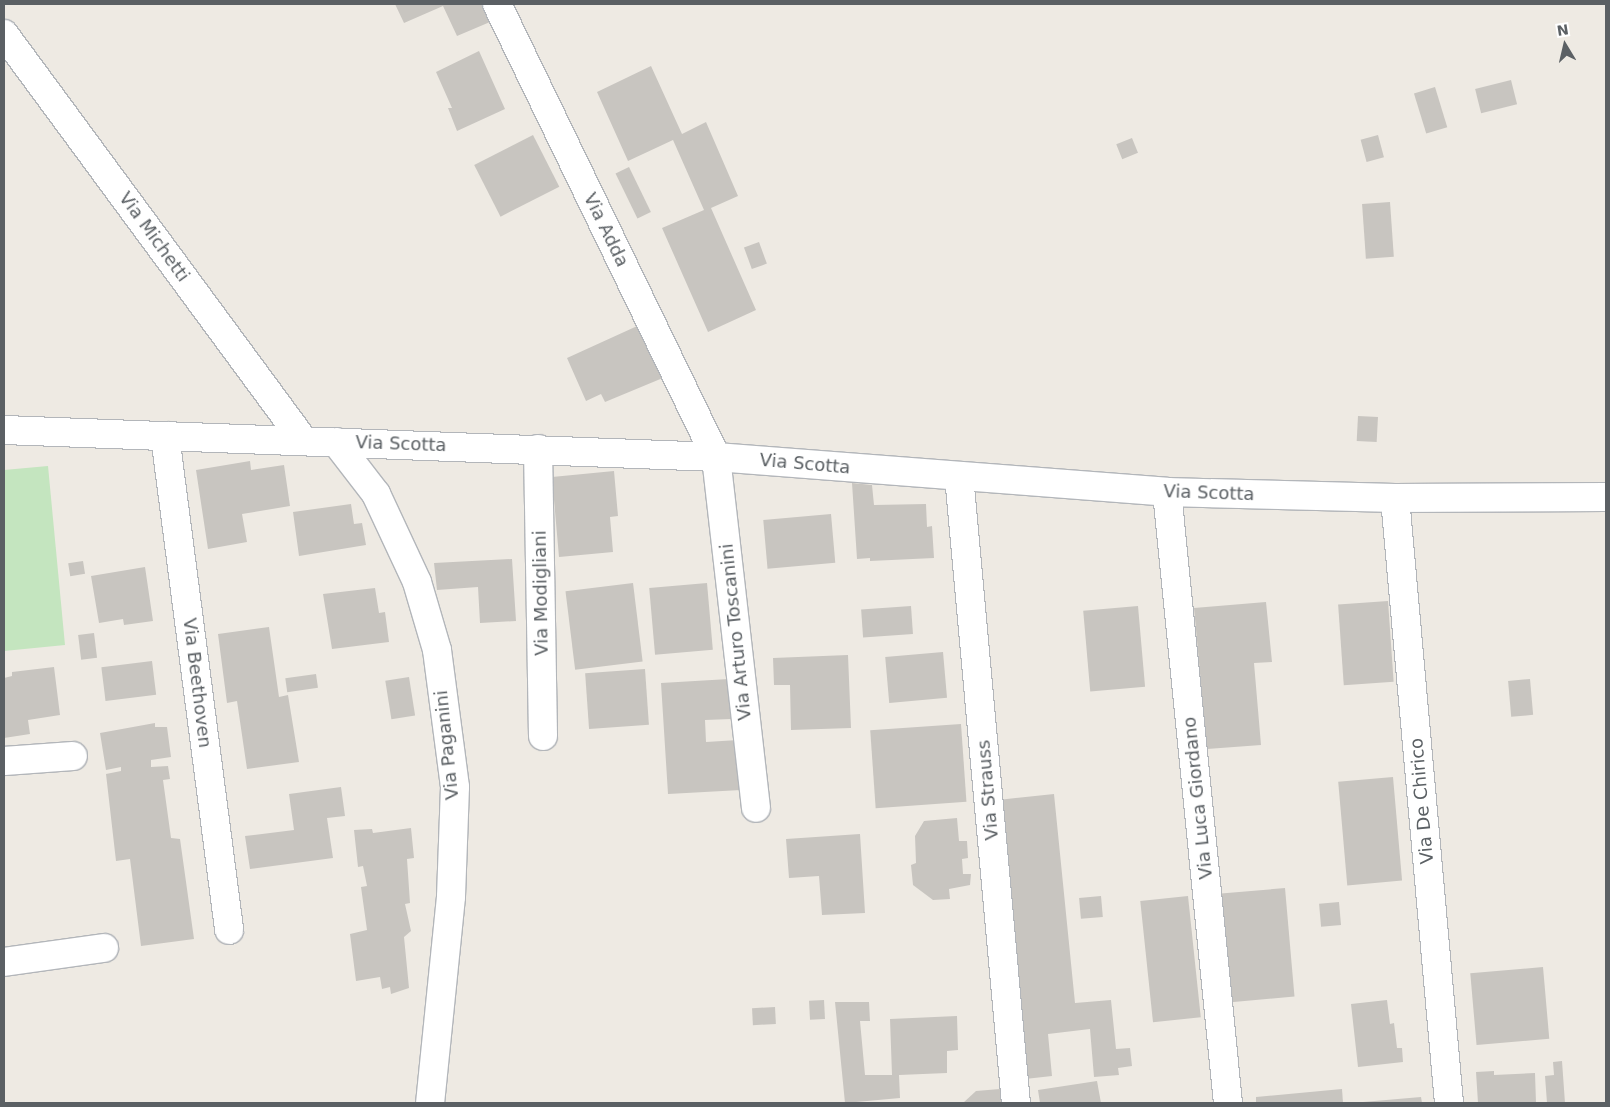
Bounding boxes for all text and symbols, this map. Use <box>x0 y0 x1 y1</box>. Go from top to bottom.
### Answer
north arrow <box>1540 20 1590 70</box>
text: N <box>1556 21 1570 39</box>
street label: Via Michetti <box>114 188 194 286</box>
street label: Via Adda <box>579 190 633 270</box>
street label: Via Scotta <box>355 432 447 456</box>
street label: Via Scotta <box>759 449 851 479</box>
street label: Via Scotta <box>1163 481 1255 505</box>
street label: Via Modigliani <box>529 530 553 656</box>
street label: Via Arturo Toscanini <box>716 543 756 721</box>
street label: Via Beethoven <box>178 617 216 749</box>
street label: Via Paganini <box>431 689 463 801</box>
street label: Via Luca Giordano <box>1179 716 1217 880</box>
street label: Via De Chirico <box>1406 737 1438 865</box>
street label: Via Strauss <box>973 739 1003 841</box>

